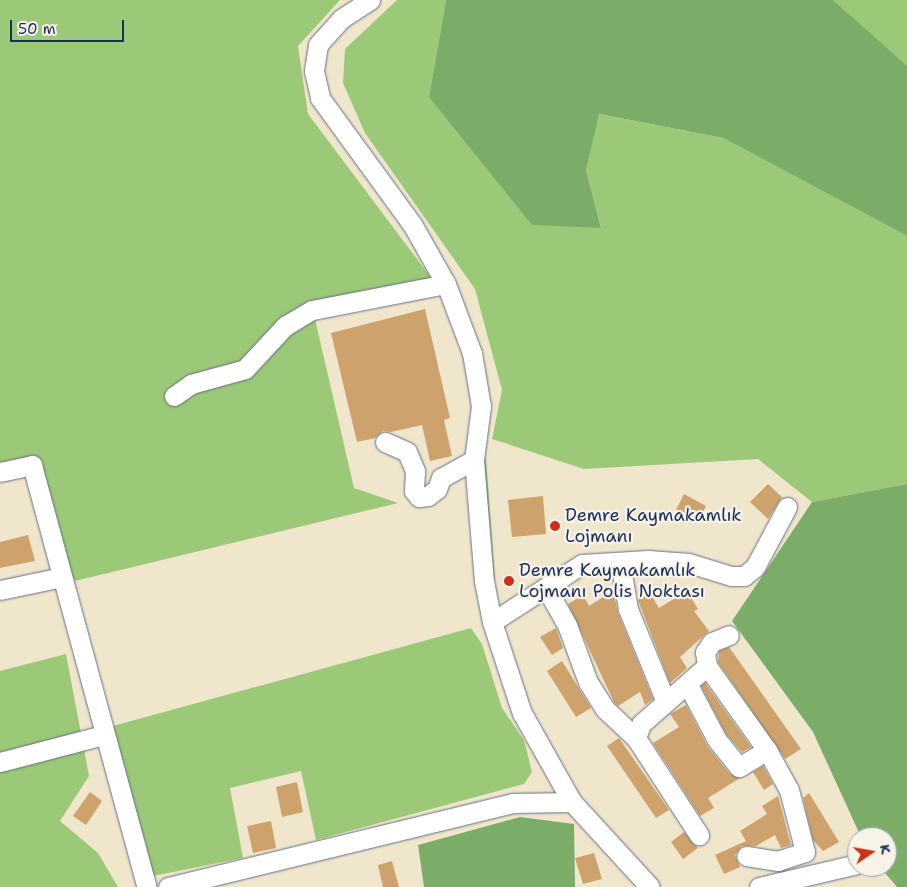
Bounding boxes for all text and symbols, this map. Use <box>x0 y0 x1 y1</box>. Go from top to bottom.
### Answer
scale bar <box>12 10 126 42</box>
text: 50 m <box>18 19 56 39</box>
place label: Demre Kaymakamlık Lojmanı <box>565 505 742 548</box>
marker: Demre Kaymakamlık Lojmanı <box>549 520 561 532</box>
place label: Demre Kaymakamlık Lojmanı Polis Noktası <box>519 560 705 602</box>
marker: Demre Kaymakamlık Lojmanı Polis Noktası <box>503 575 515 587</box>
north arrow <box>847 827 897 877</box>
text: K <box>876 843 895 856</box>

